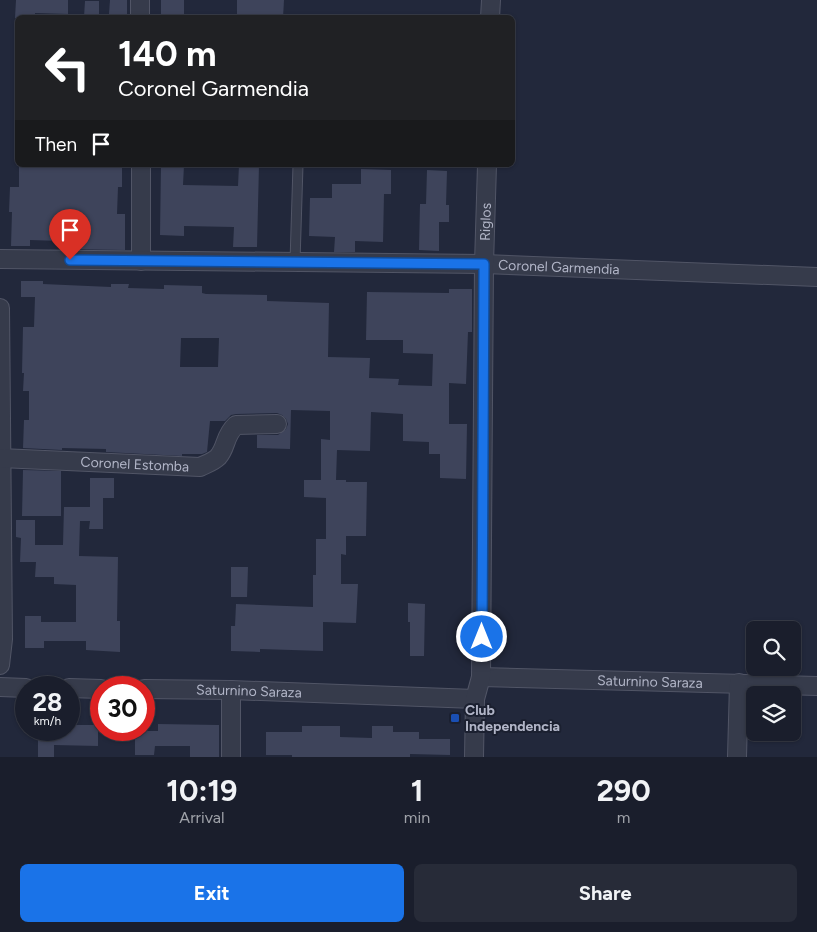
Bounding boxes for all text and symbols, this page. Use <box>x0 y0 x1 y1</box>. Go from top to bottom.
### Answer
text: 140 m <box>118 33 216 75</box>
icon: left <box>35 35 100 100</box>
text: Coronel Garmendia <box>118 75 309 102</box>
icon: arrive <box>87 130 115 158</box>
text: Then <box>35 133 77 156</box>
street label: Riglos <box>476 203 494 241</box>
pin <box>49 209 91 260</box>
icon: arrive <box>56 216 84 244</box>
street label: Coronel Garmendia <box>498 256 620 278</box>
street label: Coronel Estomba <box>80 453 190 475</box>
position arrow <box>455 610 507 662</box>
map controls <box>746 621 801 741</box>
button: search <box>746 621 801 676</box>
street label: Saturnino Saraza <box>597 672 703 691</box>
speed limit sign: 30 <box>90 676 155 741</box>
street label: Saturnino Saraza <box>196 681 302 701</box>
button: layers <box>746 686 801 741</box>
text: 28 <box>33 687 62 717</box>
place label: Club Independencia <box>465 702 560 735</box>
marker: Club Independencia <box>449 712 461 724</box>
text: km/h <box>34 714 61 728</box>
text: 10:19 <box>166 772 238 809</box>
text: 1 <box>411 772 423 809</box>
text: 290 <box>596 772 651 809</box>
text: Arrival <box>179 808 225 827</box>
text: min <box>404 808 430 827</box>
text: m <box>617 808 630 827</box>
button: Exit <box>20 864 404 922</box>
button: Share <box>414 864 797 922</box>

